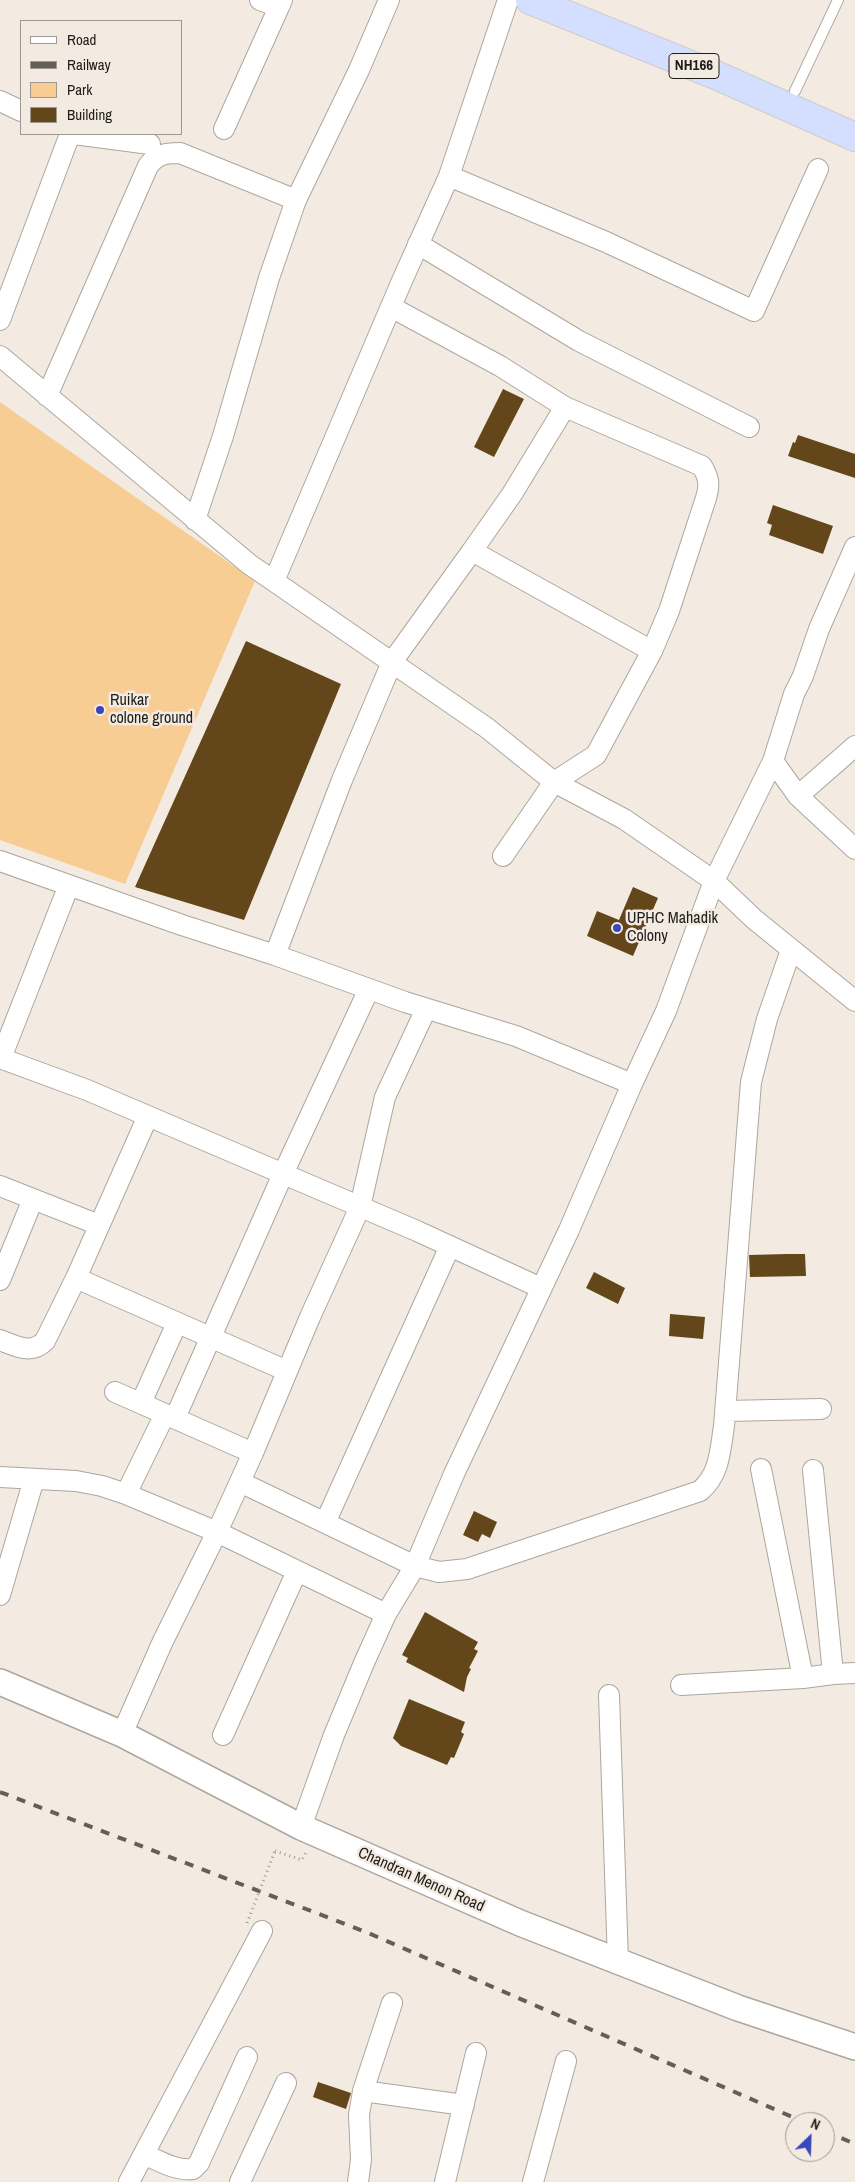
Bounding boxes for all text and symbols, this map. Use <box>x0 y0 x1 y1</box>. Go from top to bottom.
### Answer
legend <box>20 20 182 135</box>
text: Road <box>67 29 96 50</box>
text: Railway <box>67 54 111 75</box>
road number: NH166 <box>669 54 719 78</box>
text: Park <box>67 79 92 100</box>
text: Building <box>67 104 112 125</box>
place label: Ruikar colone ground <box>110 691 193 729</box>
marker: Ruikar colone ground <box>94 704 106 716</box>
place label: UPHC Mahadik Colony <box>627 909 718 947</box>
marker: UPHC Mahadik Colony <box>611 922 623 934</box>
street label: Chandran Menon Road <box>355 1843 487 1917</box>
north arrow <box>785 2112 835 2162</box>
text: N <box>808 2114 823 2134</box>

